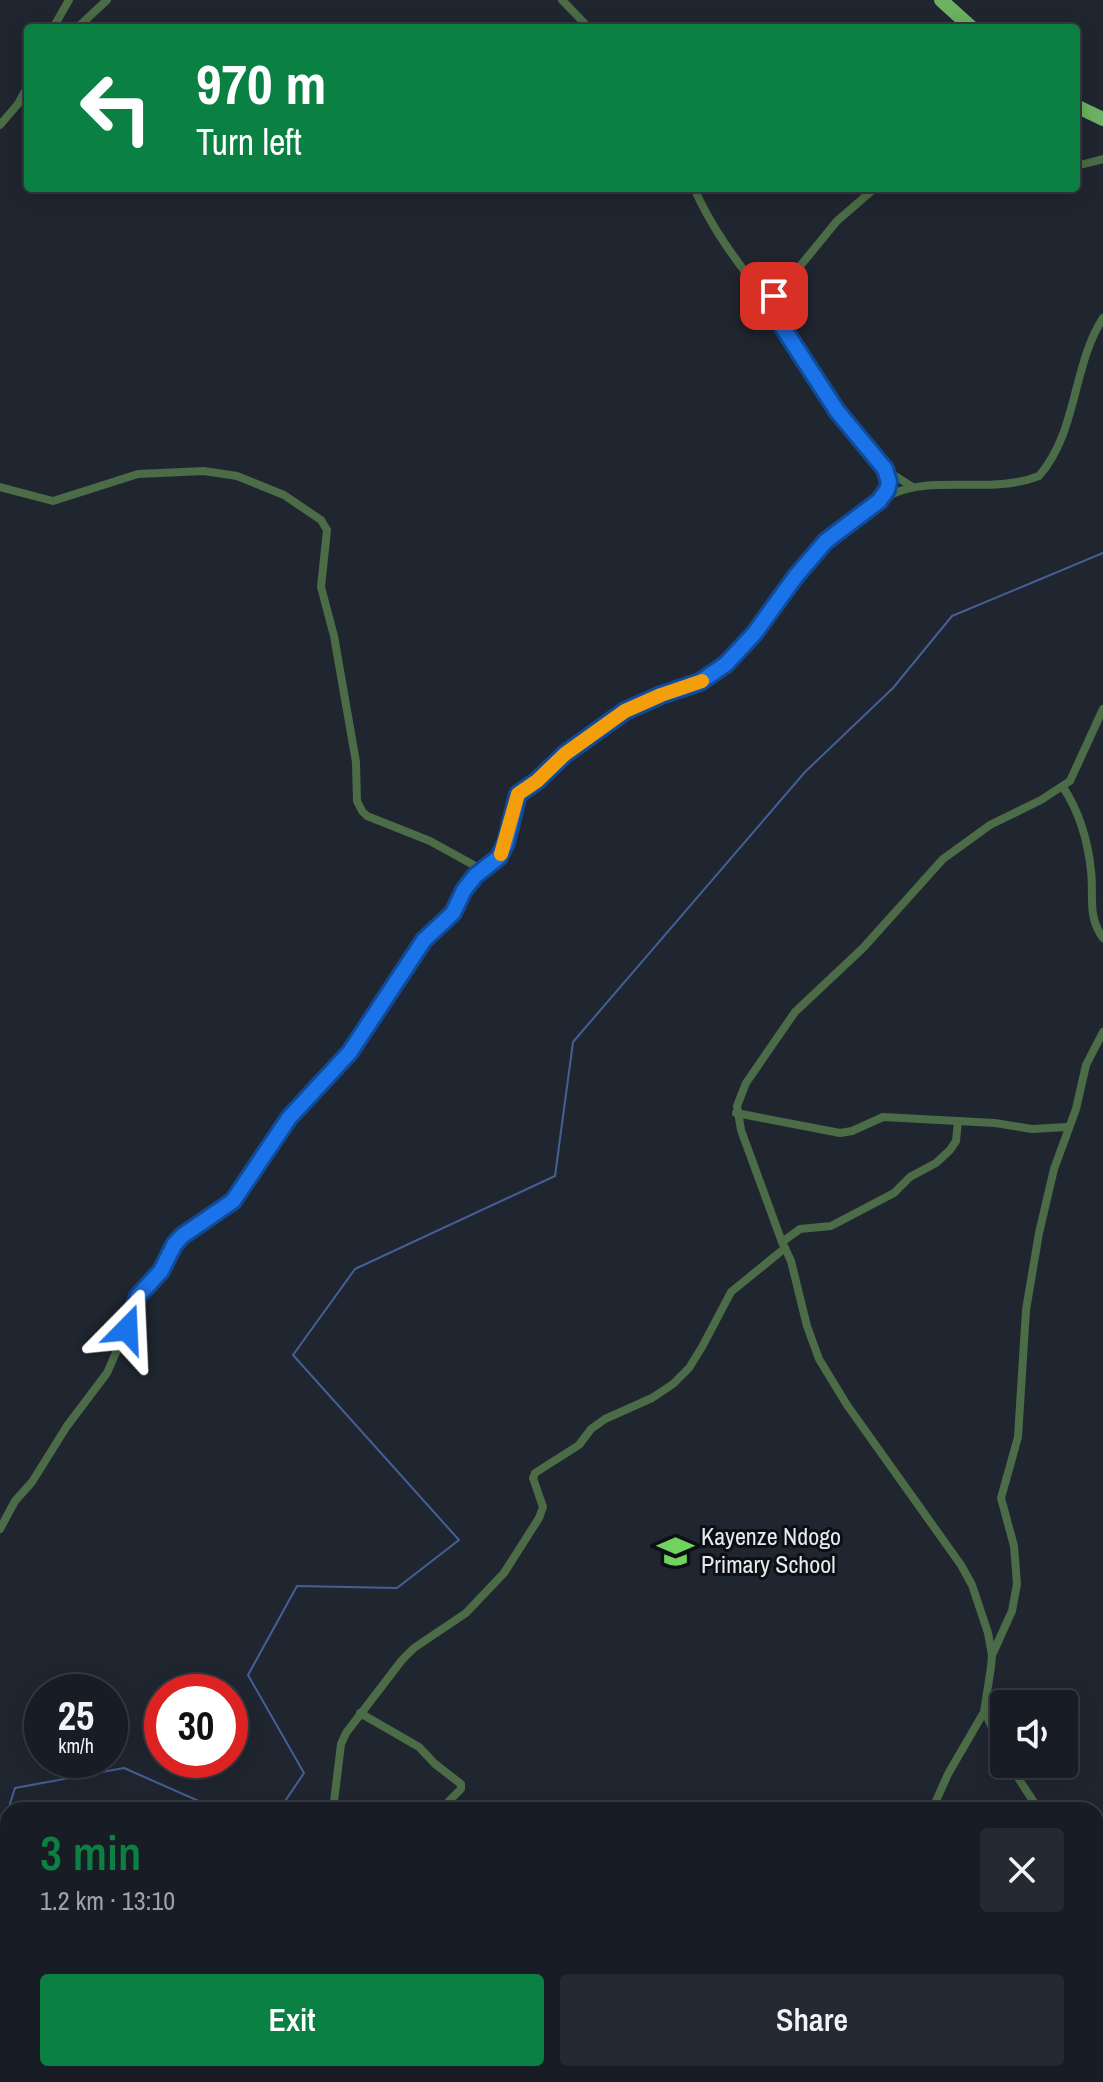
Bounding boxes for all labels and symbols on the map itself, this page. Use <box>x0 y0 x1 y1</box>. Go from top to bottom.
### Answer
pin <box>740 262 808 330</box>
position arrow <box>85 1287 169 1371</box>
place label: Kayenze Ndogo Primary School <box>701 1520 841 1580</box>
school or university icon: Kayenze Ndogo Primary School <box>656 1532 694 1570</box>
speed limit sign: 30 <box>144 1674 248 1778</box>

